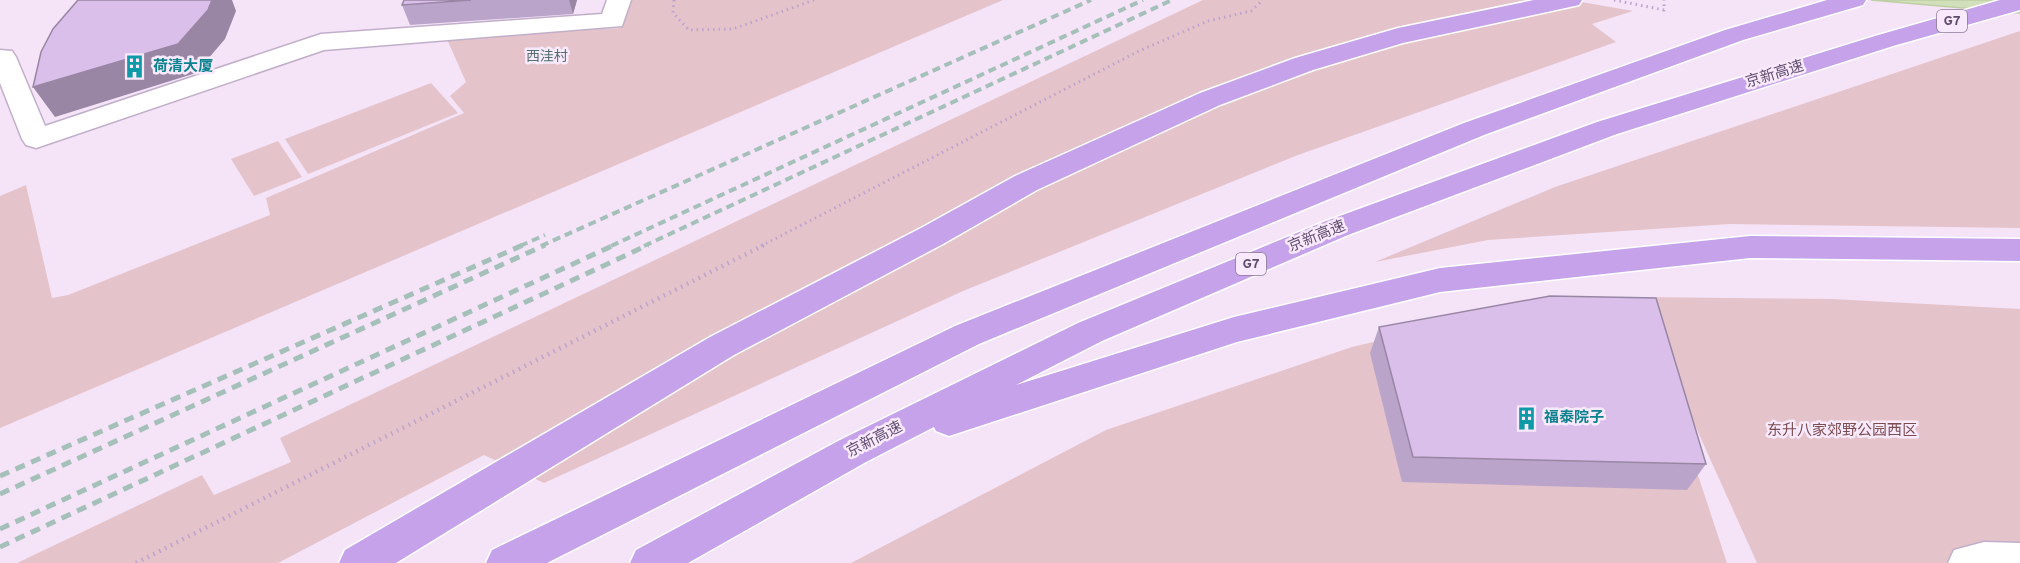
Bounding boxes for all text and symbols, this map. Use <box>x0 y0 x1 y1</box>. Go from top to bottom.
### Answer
road number: G7 <box>1937 10 1967 32</box>
district label: 西洼村 <box>526 48 568 66</box>
building icon: 荷清大厦 <box>122 54 148 80</box>
street label: 京新高速 <box>1744 57 1806 93</box>
place label: 荷清大厦 <box>153 58 213 77</box>
street label: 京新高速 <box>1286 217 1348 257</box>
road number: G7 <box>1236 253 1266 275</box>
building icon: 福泰院子 <box>1513 405 1539 431</box>
place label: 福泰院子 <box>1544 409 1604 428</box>
street label: 京新高速 <box>844 418 906 462</box>
park label: 东升八家郊野公园西区 <box>1767 422 1917 441</box>

